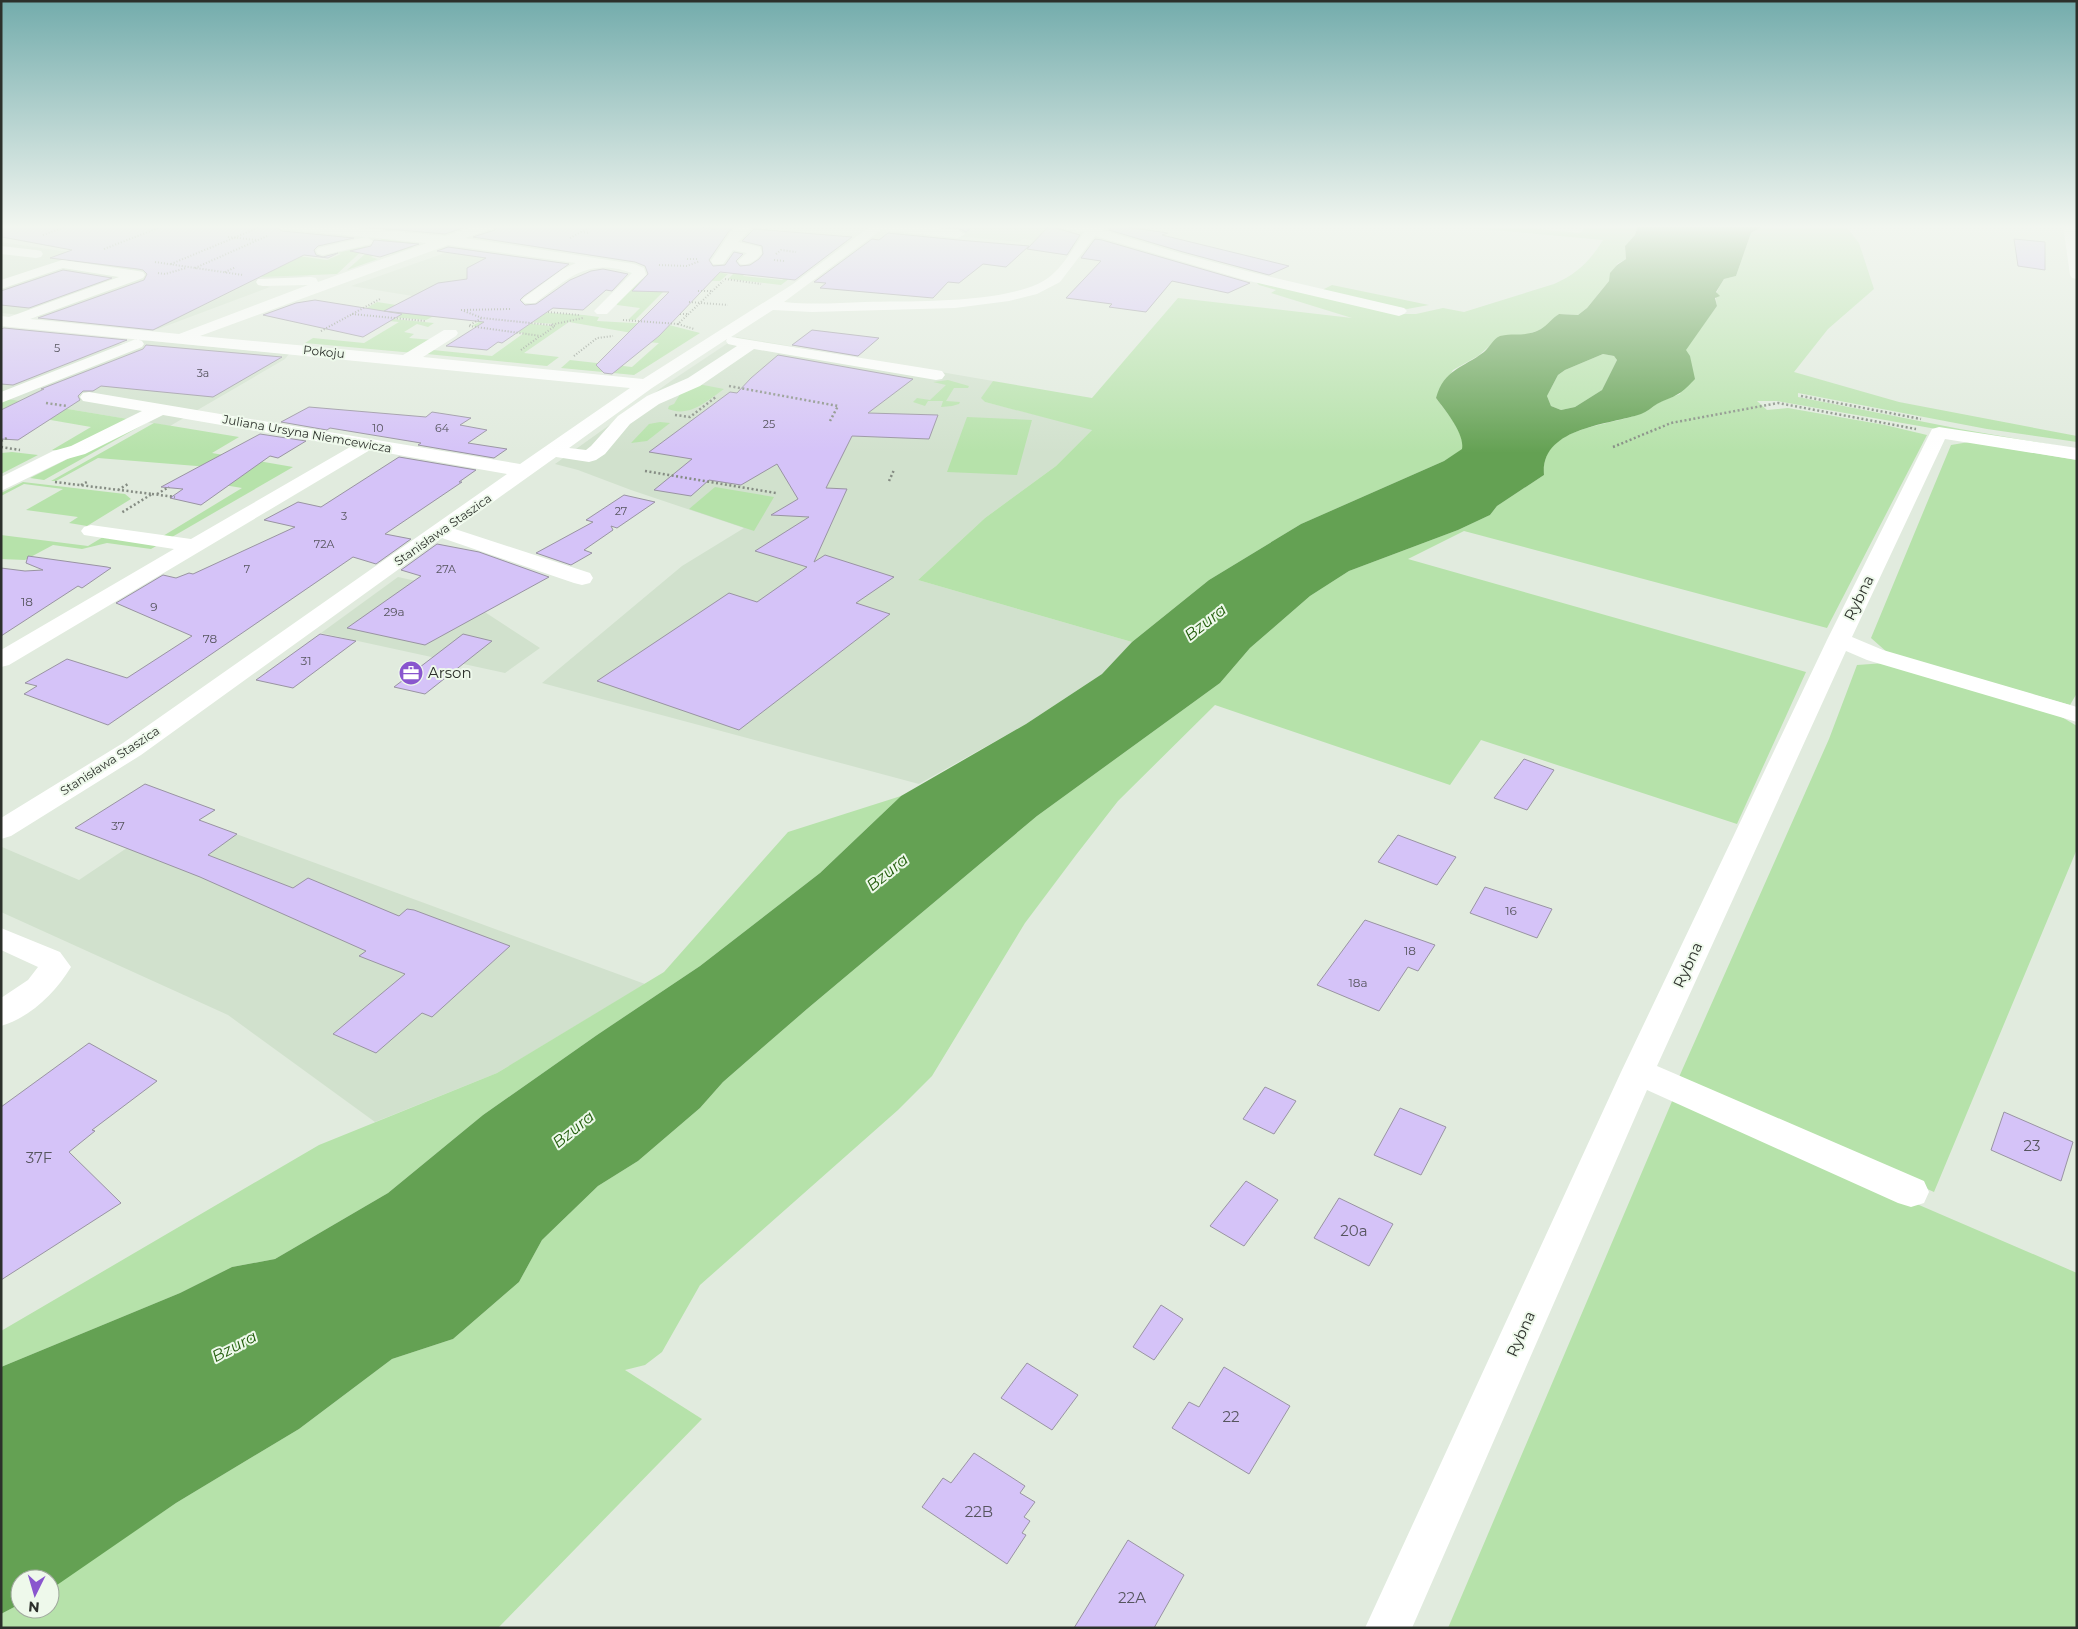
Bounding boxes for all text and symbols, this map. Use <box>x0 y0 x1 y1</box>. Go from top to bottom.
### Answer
house number: 5 <box>54 341 60 355</box>
street label: Pokoju <box>302 342 346 361</box>
house number: 3a <box>197 366 209 380</box>
street label: Juliana Ursyna Niemcewicza <box>220 411 393 456</box>
house number: 25 <box>763 417 775 431</box>
house number: 10 <box>372 421 384 435</box>
house number: 64 <box>435 421 450 435</box>
street label: Stanisława Staszica <box>391 490 494 569</box>
house number: 27 <box>615 504 627 518</box>
house number: 3 <box>341 509 347 523</box>
house number: 72A <box>314 537 334 551</box>
house number: 7 <box>244 562 250 576</box>
house number: 27A <box>436 562 456 576</box>
street label: Rybna <box>1839 572 1878 624</box>
house number: 18 <box>21 594 33 609</box>
house number: 9 <box>150 599 158 614</box>
water label: Bzura <box>1181 600 1230 645</box>
house number: 29a <box>383 604 405 619</box>
house number: 78 <box>203 631 218 646</box>
house number: 31 <box>300 653 312 668</box>
office icon: Arson <box>398 660 424 686</box>
place label: Arson <box>428 663 472 682</box>
street label: Stanisława Staszica <box>57 723 162 798</box>
house number: 37 <box>111 818 125 833</box>
water label: Bzura <box>863 850 912 895</box>
house number: 16 <box>1505 903 1517 918</box>
street label: Rybna <box>1669 939 1706 991</box>
house number: 18 <box>1404 943 1416 958</box>
house number: 18a <box>1348 975 1368 990</box>
water label: Bzura <box>549 1107 598 1152</box>
house number: 23 <box>2024 1136 2040 1155</box>
house number: 37F <box>26 1148 52 1167</box>
house number: 20a <box>1340 1221 1368 1240</box>
street label: Rybna <box>1502 1308 1539 1360</box>
water label: Bzura <box>209 1327 260 1366</box>
house number: 22 <box>1222 1407 1240 1426</box>
house number: 22B <box>965 1502 993 1521</box>
north arrow <box>10 1569 60 1619</box>
house number: 22A <box>1118 1588 1146 1607</box>
text: N <box>27 1597 40 1616</box>

